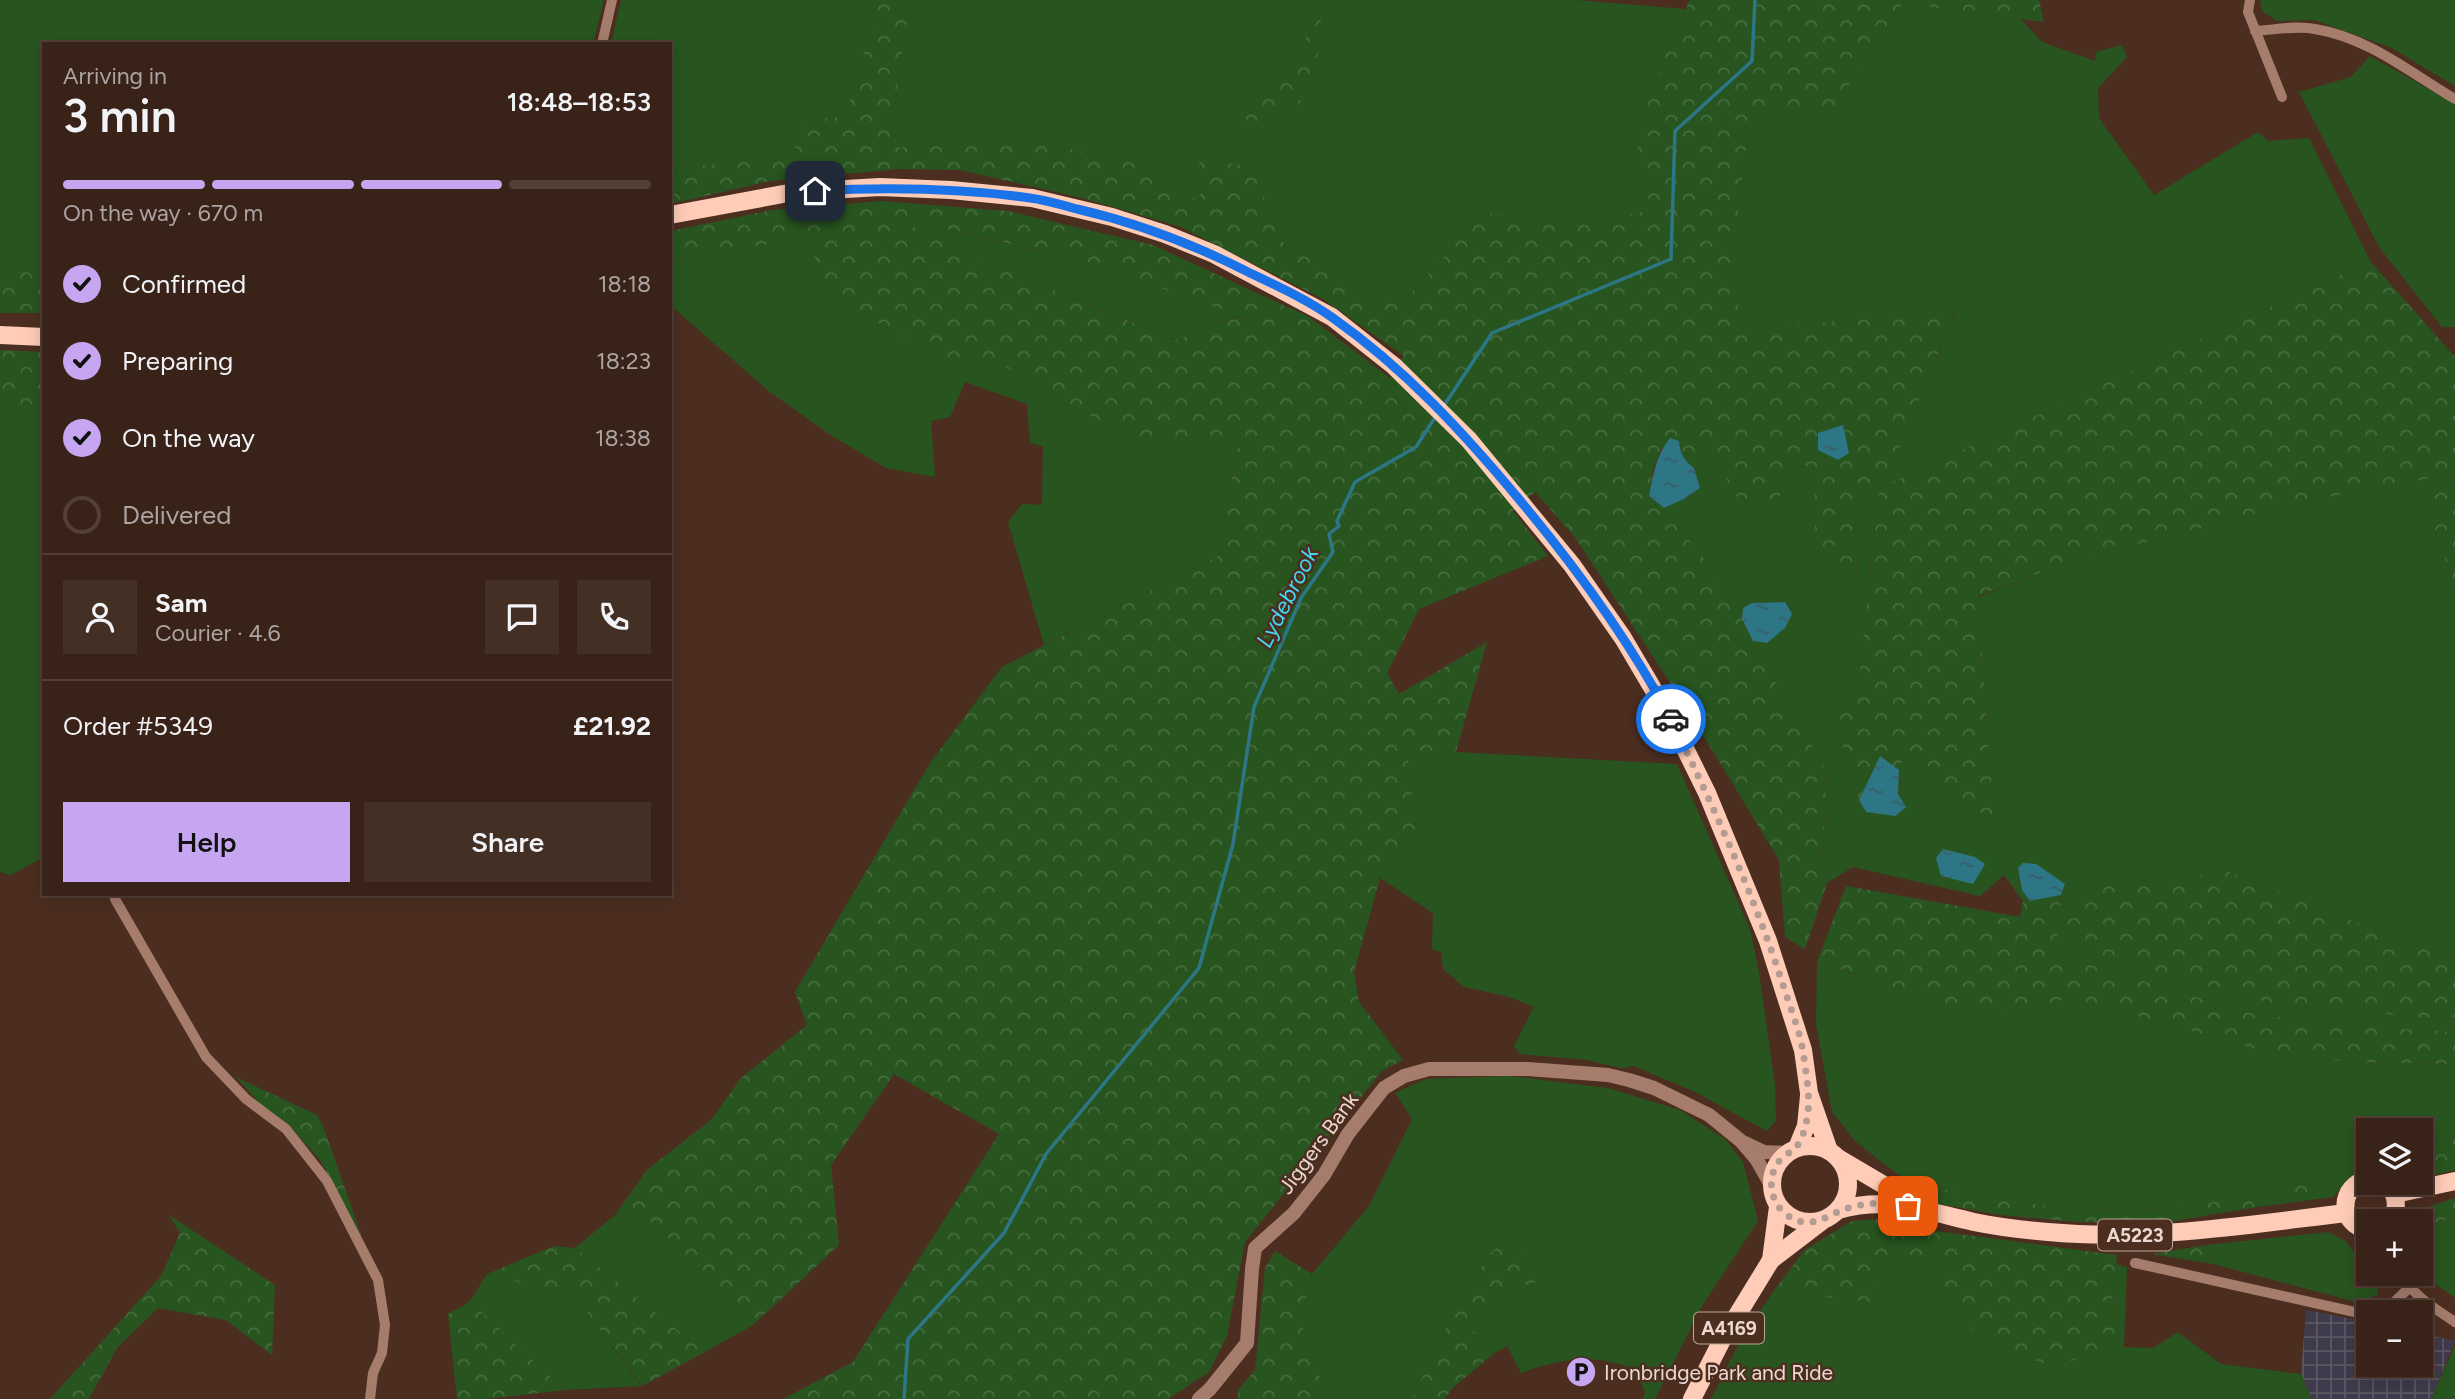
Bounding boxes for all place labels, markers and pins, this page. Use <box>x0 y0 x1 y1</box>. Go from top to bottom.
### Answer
pin <box>785 161 845 221</box>
pin <box>1878 1176 1938 1236</box>
parking icon: Ironbridge Park and Ride <box>1564 1355 1598 1389</box>
place label: Ironbridge Park and Ride <box>1604 1360 1833 1385</box>

